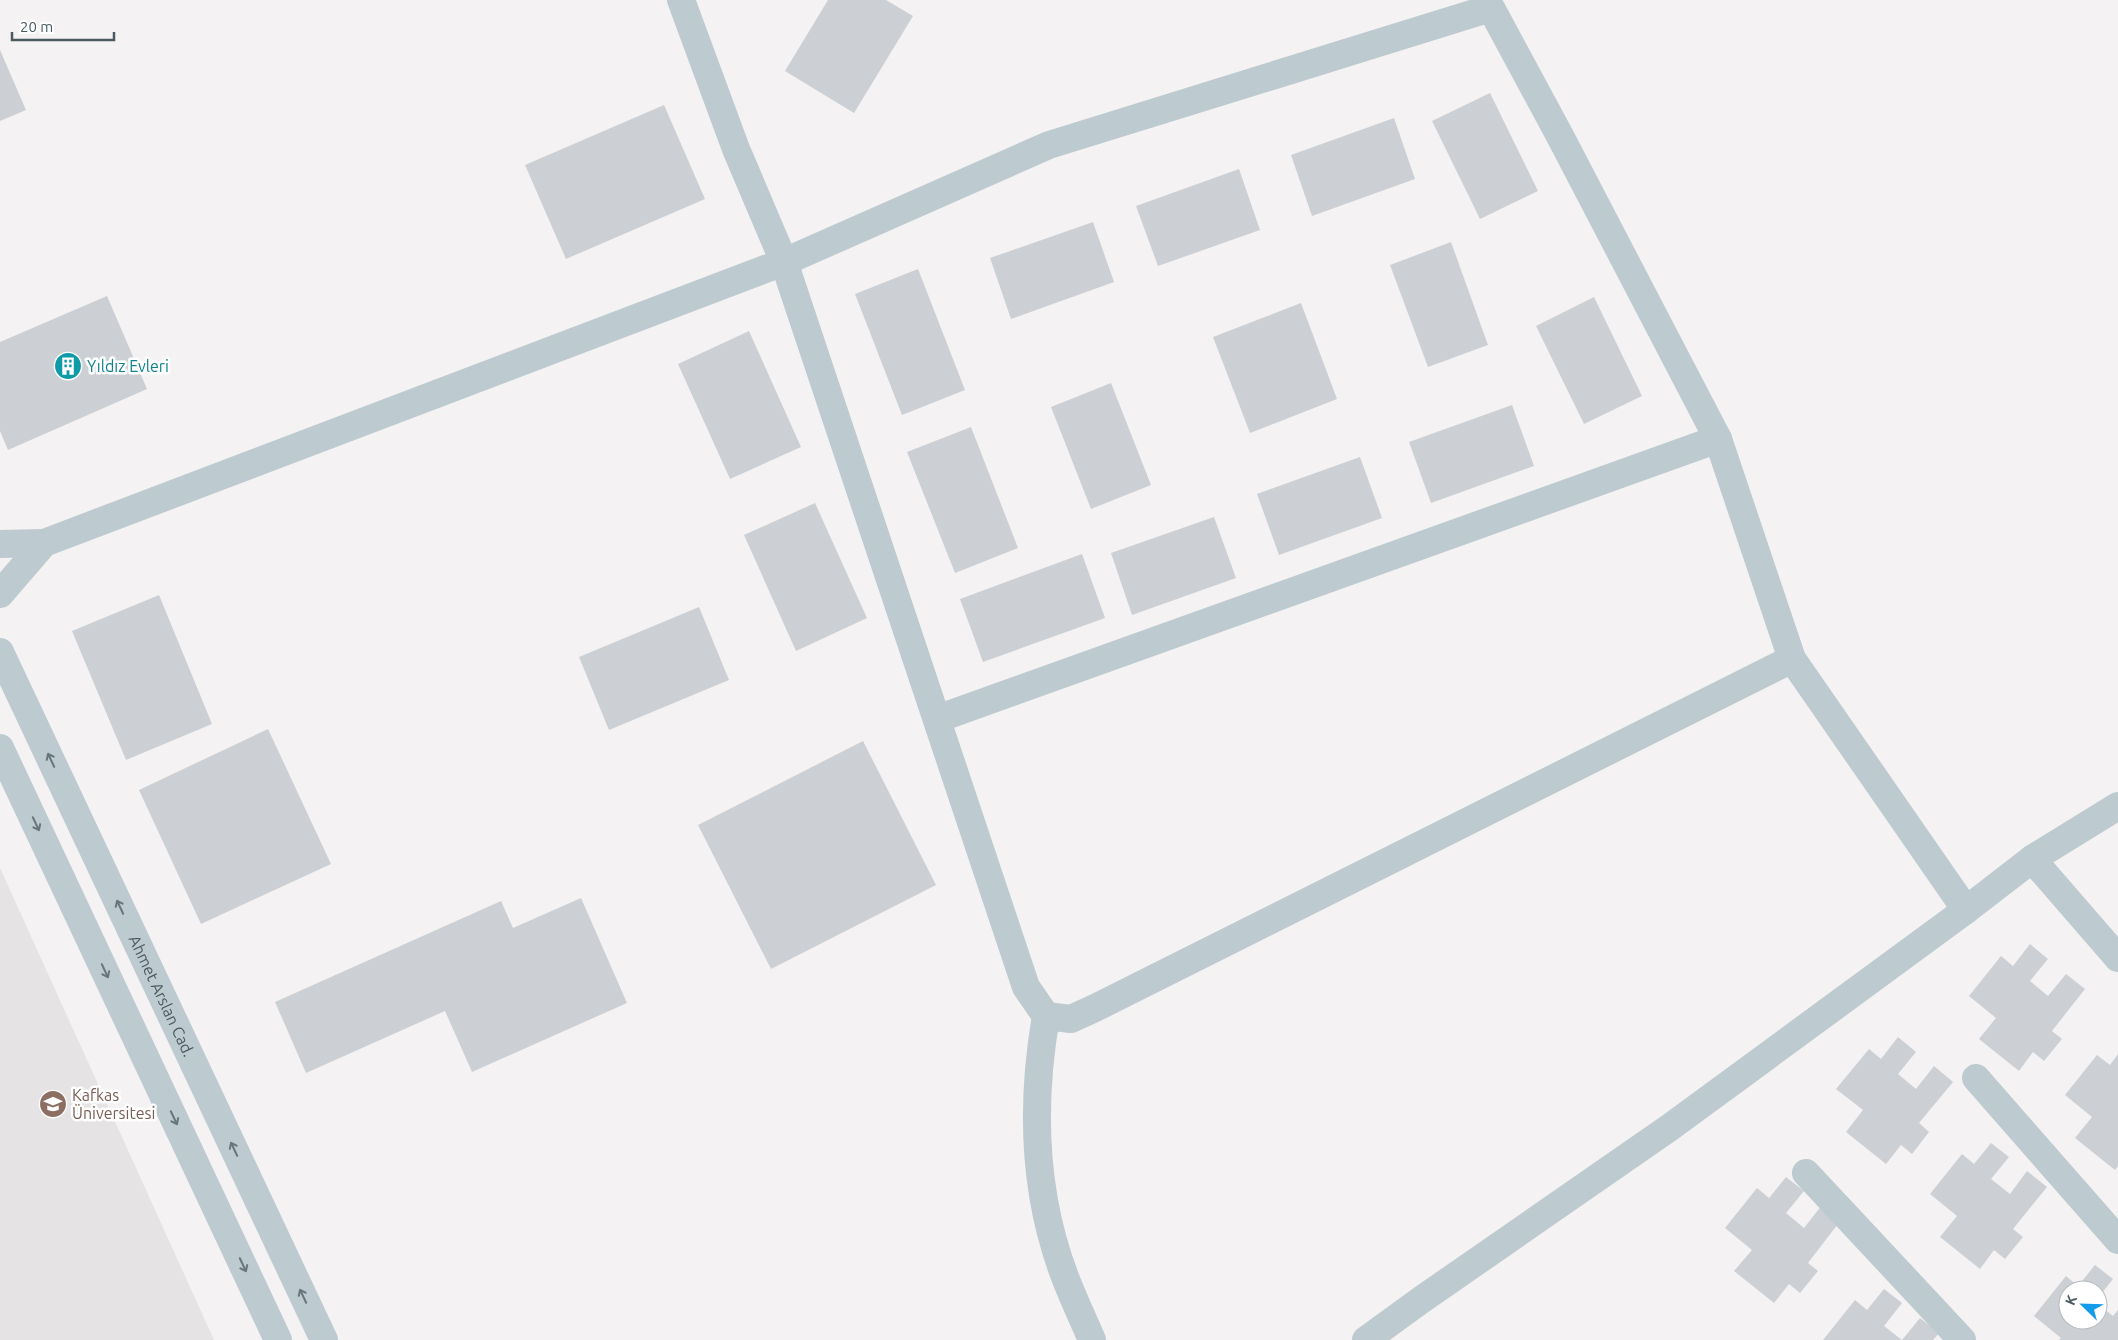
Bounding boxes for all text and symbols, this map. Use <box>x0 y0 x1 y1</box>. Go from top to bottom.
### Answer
scale bar <box>12 10 115 42</box>
text: 20 m <box>20 18 53 35</box>
building icon: Yıldız Evleri <box>53 351 83 381</box>
place label: Yıldız Evleri <box>87 357 169 375</box>
one-way arrow <box>46 753 55 768</box>
one-way arrow <box>31 816 41 831</box>
one-way arrow <box>115 900 124 915</box>
street label: Ahmet Arslan Cad. <box>126 932 198 1059</box>
one-way arrow <box>101 963 110 978</box>
place label: Kafkas Üniversitesi <box>72 1086 155 1122</box>
school or university icon: Kafkas Üniversitesi <box>38 1089 68 1119</box>
one-way arrow <box>170 1110 179 1125</box>
one-way arrow <box>229 1142 238 1157</box>
one-way arrow <box>239 1257 248 1272</box>
north arrow <box>2058 1280 2108 1330</box>
one-way arrow <box>298 1289 308 1304</box>
text: K <box>2062 1292 2080 1307</box>

